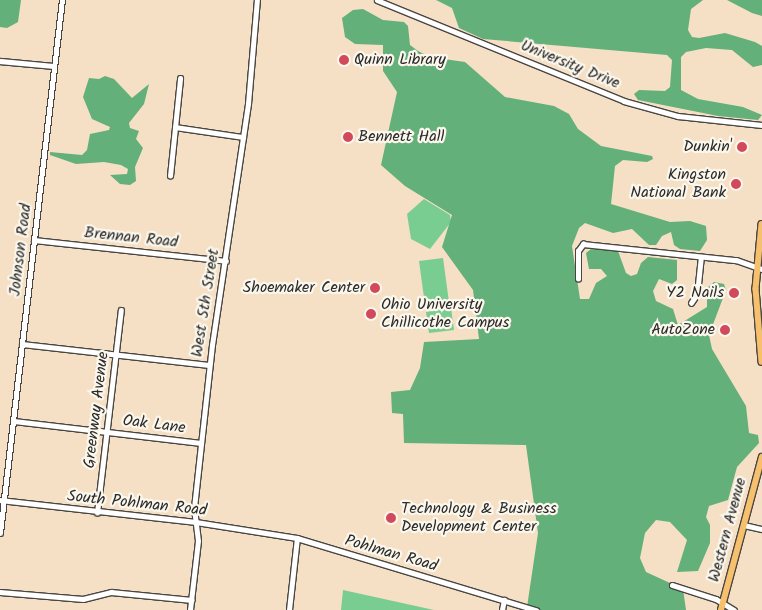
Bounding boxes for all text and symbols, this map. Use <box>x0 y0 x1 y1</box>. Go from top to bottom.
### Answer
street label: University Drive <box>518 36 622 94</box>
place label: Quinn Library <box>354 50 446 70</box>
marker: Quinn Library <box>338 54 350 66</box>
place label: Bennett Hall <box>358 127 445 147</box>
marker: Bennett Hall <box>342 131 354 143</box>
place label: Dunkin' <box>683 137 732 157</box>
marker: Dunkin' <box>736 141 748 153</box>
place label: Kingston National Bank <box>630 165 726 203</box>
marker: Kingston National Bank <box>730 178 742 190</box>
street label: Johnson Road <box>6 203 36 297</box>
street label: Brennan Road <box>83 224 179 252</box>
street label: West 5th Street <box>188 247 224 359</box>
place label: Shoemaker Center <box>243 278 365 298</box>
marker: Shoemaker Center <box>369 282 381 294</box>
place label: Y2 Nails <box>666 283 724 303</box>
marker: Y2 Nails <box>728 287 740 299</box>
place label: Ohio University Chillicothe Campus <box>381 295 509 333</box>
marker: Ohio University Chillicothe Campus <box>365 308 377 320</box>
place label: AutoZone <box>651 320 715 340</box>
marker: AutoZone <box>719 324 731 336</box>
street label: Greenway Avenue <box>80 351 114 469</box>
street label: Oak Lane <box>121 412 187 438</box>
street label: Western Avenue <box>705 476 751 584</box>
street label: South Pohlman Road <box>66 487 208 521</box>
place label: Technology & Business Development Center <box>401 499 556 537</box>
marker: Technology & Business Development Center <box>385 512 397 524</box>
street label: Pohlman Road <box>342 532 440 576</box>

